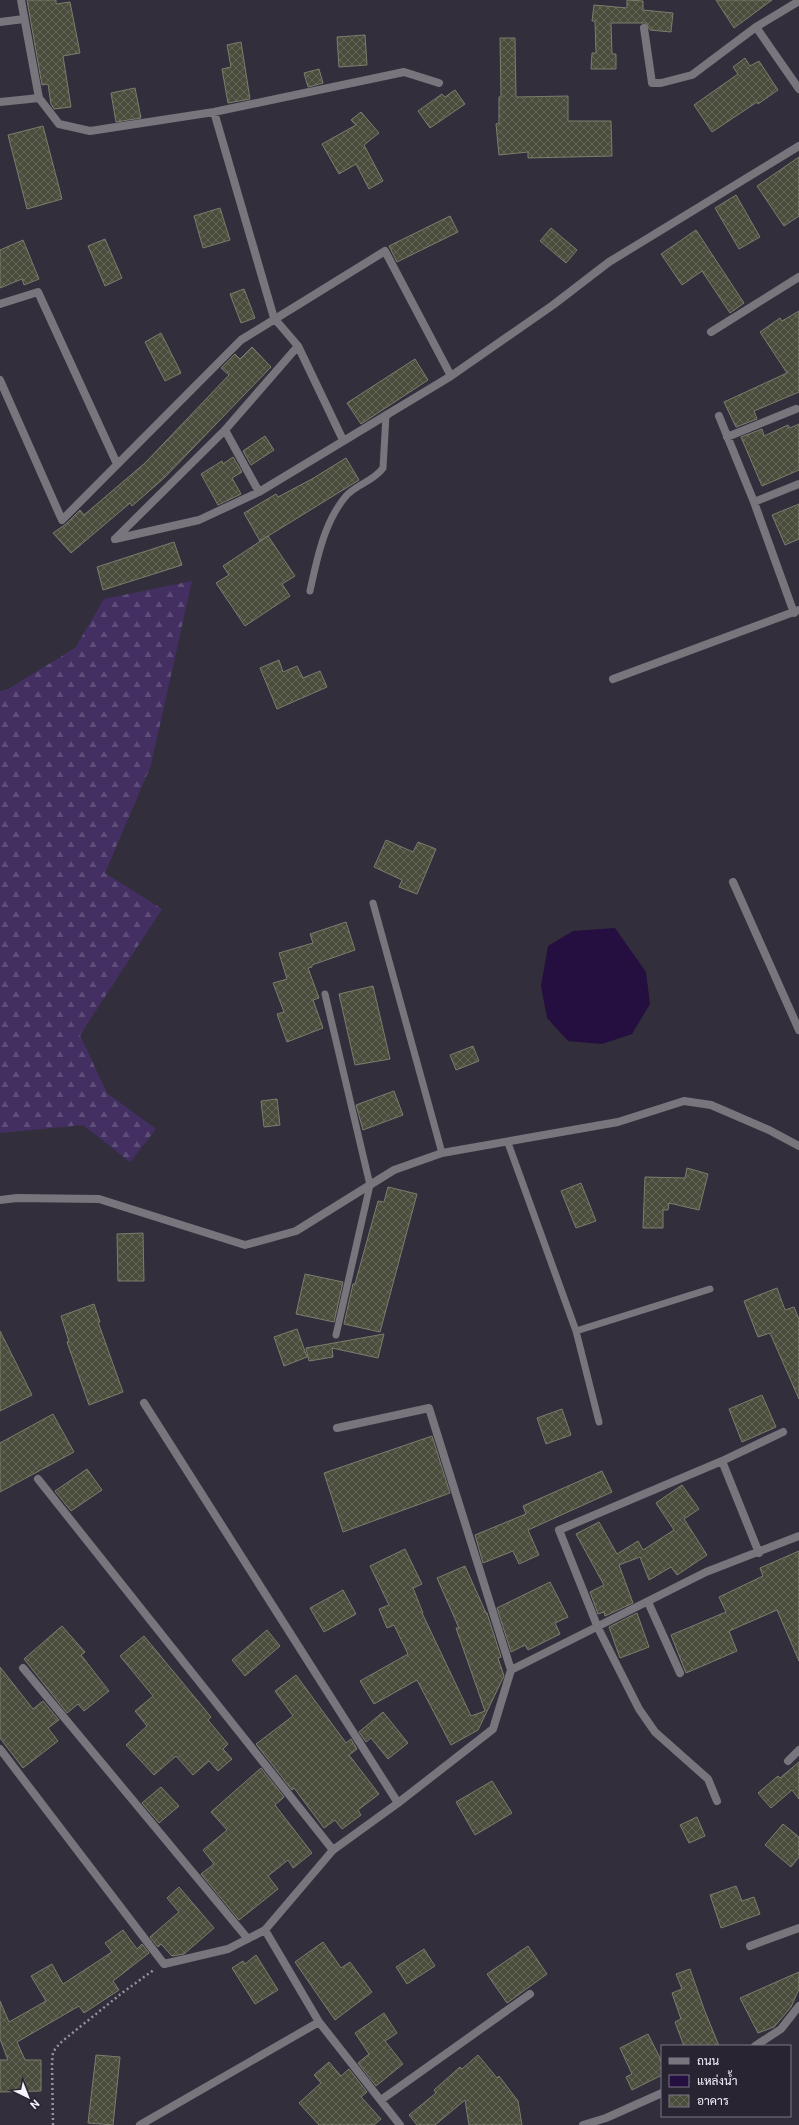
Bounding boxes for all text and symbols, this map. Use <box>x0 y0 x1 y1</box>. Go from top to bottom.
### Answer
legend <box>661 2045 791 2117</box>
text: ถนน <box>697 2054 720 2068</box>
text: แหล่งน้ำ <box>697 2070 737 2088</box>
north arrow <box>8 2077 48 2117</box>
text: อาคาร <box>697 2094 729 2108</box>
text: N <box>27 2097 42 2112</box>

